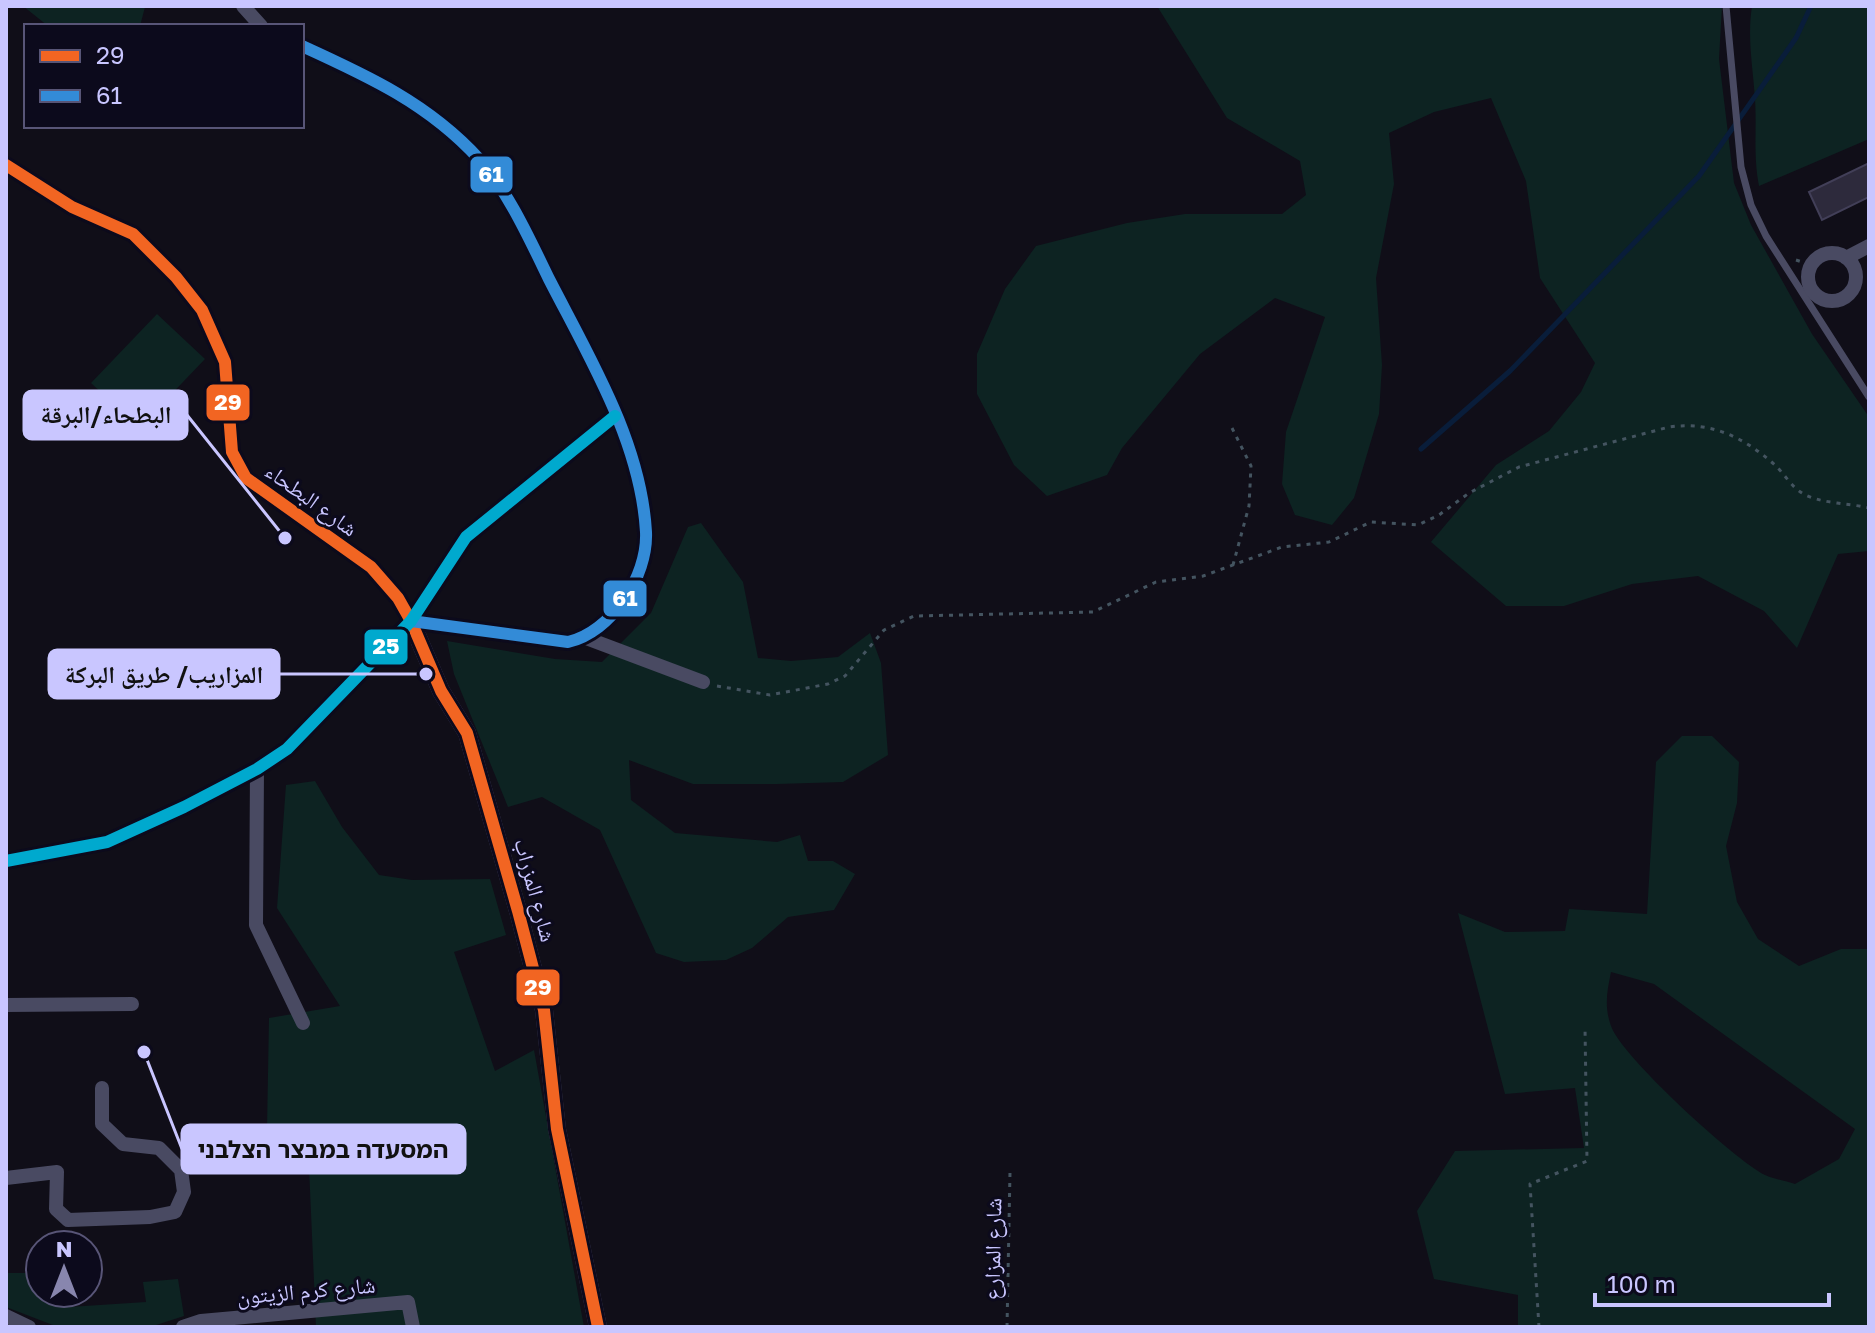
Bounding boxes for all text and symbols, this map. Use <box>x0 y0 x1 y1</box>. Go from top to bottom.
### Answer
legend <box>24 24 304 128</box>
text: 29 <box>96 40 124 69</box>
text: 61 <box>96 80 122 109</box>
line badge: 61 <box>469 155 514 194</box>
text: 61 <box>478 160 504 187</box>
line badge: 29 <box>205 383 251 422</box>
text: 29 <box>214 388 242 415</box>
callout: البطحاء/البرقة <box>24 391 187 439</box>
text: البطحاء/البرقة <box>41 399 171 429</box>
street label: شارع البطحاء <box>260 457 363 542</box>
line badge: 61 <box>602 579 648 618</box>
text: 61 <box>612 584 638 611</box>
line badge: 25 <box>363 628 409 666</box>
text: 25 <box>373 632 399 659</box>
callout: المزاريب/ طريق البركة <box>49 650 279 698</box>
text: المزاريب/ طريق البركة <box>65 659 263 689</box>
street label: شارع المزراب <box>508 835 563 945</box>
line badge: 29 <box>515 968 561 1007</box>
text: 29 <box>524 973 552 1000</box>
callout: המסעדה במבצר הצלבני <box>182 1125 465 1173</box>
text: המסעדה במבצר הצלבני <box>198 1134 449 1163</box>
street label: شارع المزارع <box>978 1198 1007 1300</box>
north arrow <box>24 1229 104 1309</box>
text: N <box>56 1235 72 1262</box>
scale bar <box>1595 1257 1829 1307</box>
text: 100 m <box>1607 1269 1676 1298</box>
street label: شارع كرم الزيتون <box>236 1270 377 1312</box>

